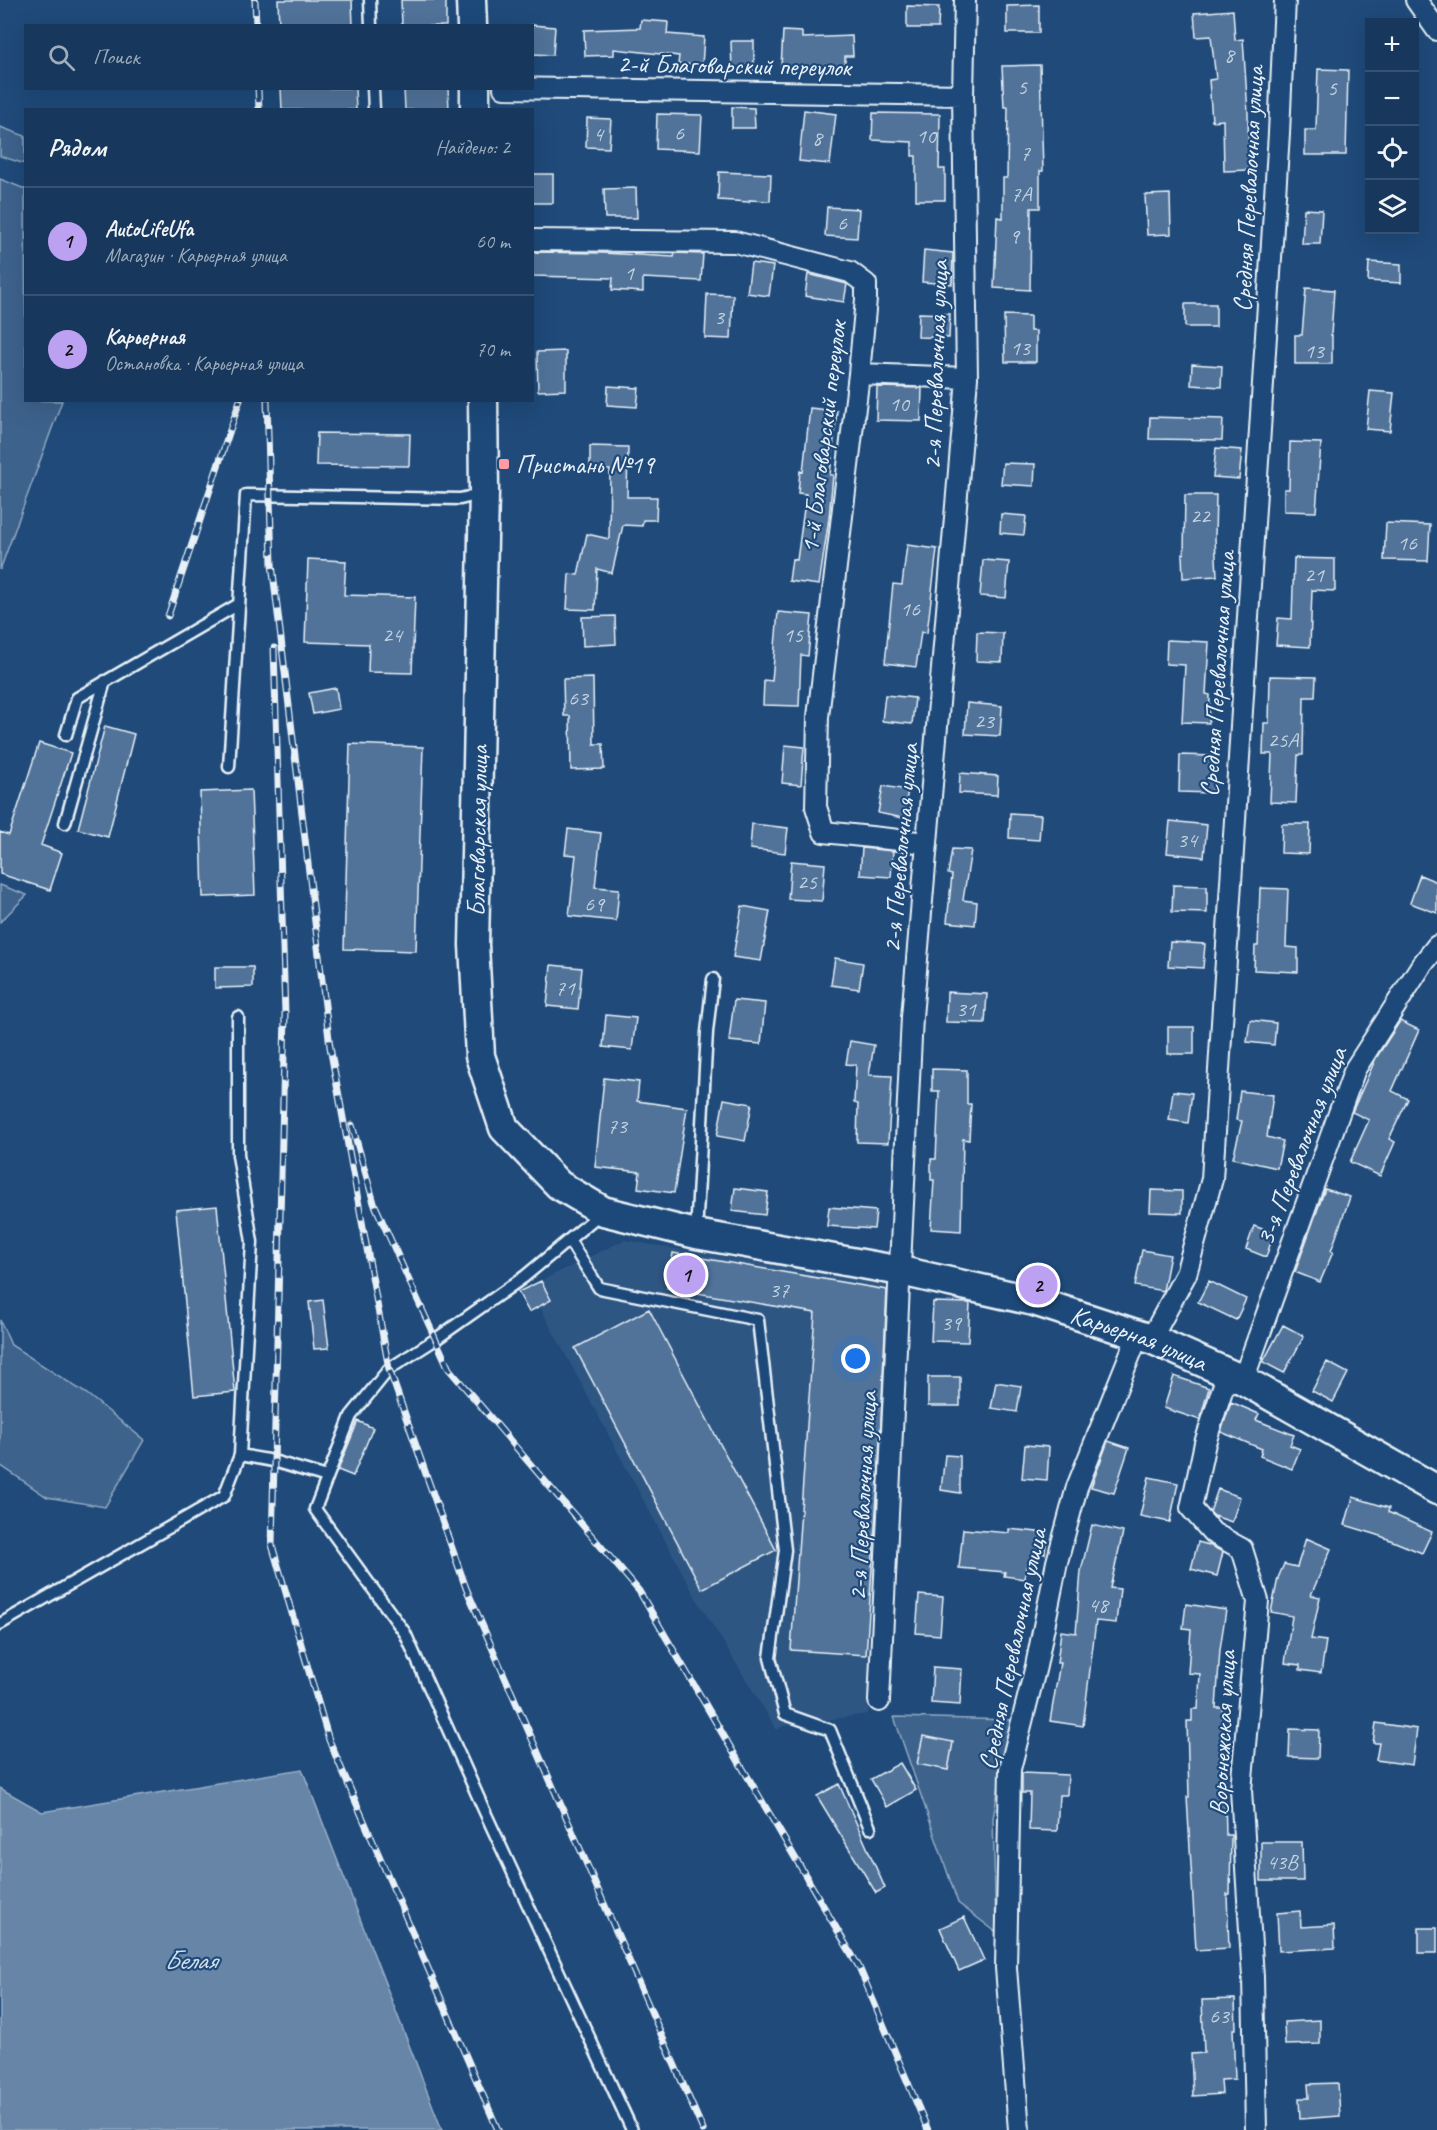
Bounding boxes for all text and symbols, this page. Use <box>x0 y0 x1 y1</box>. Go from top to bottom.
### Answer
map controls <box>1365 18 1419 234</box>
button: + <box>1365 18 1419 72</box>
search box <box>24 24 534 90</box>
icon: search <box>45 41 78 74</box>
house number: 8 <box>1224 41 1236 69</box>
text: Поиск <box>93 43 139 71</box>
street label: 2-й Благоварский переулок <box>617 47 853 84</box>
street label: Средняя Перевалочная улица <box>1226 63 1272 313</box>
button: − <box>1365 72 1419 126</box>
house number: 5 <box>1017 73 1028 101</box>
house number: 5 <box>1327 74 1338 102</box>
house number: 6 <box>674 119 685 147</box>
house number: 4 <box>593 120 605 148</box>
house number: 10 <box>916 122 938 150</box>
house number: 8 <box>812 124 824 152</box>
button: locate <box>1365 126 1419 180</box>
text: Рядом <box>48 131 106 164</box>
text: Найдено: 2 <box>435 135 510 160</box>
house number: 7 <box>1020 139 1031 167</box>
house number: 7А <box>1011 180 1032 208</box>
button: layers <box>1365 180 1419 234</box>
house number: 6 <box>837 209 848 237</box>
text: AutoLifeUfa <box>105 215 193 243</box>
house number: 9 <box>1009 222 1021 250</box>
text: 1 <box>63 229 72 254</box>
text: 60 m <box>476 229 510 254</box>
text: Магазин · Карьерная улица <box>105 243 287 268</box>
street label: 2-я Перевалочная улица <box>915 258 956 470</box>
house number: 1 <box>624 259 635 287</box>
house number: 3 <box>714 303 726 331</box>
street label: 1-й Благоварский переулок <box>793 317 854 555</box>
text: Карьерная <box>105 323 185 351</box>
house number: 13 <box>1010 334 1032 362</box>
text: 2 <box>63 337 72 362</box>
text: 70 m <box>476 337 510 362</box>
house number: 13 <box>1304 337 1326 365</box>
text: Остановка · Карьерная улица <box>105 351 303 376</box>
house number: 10 <box>889 390 911 418</box>
place label: Пристань №19 <box>516 448 656 481</box>
marker: Пристань №19 <box>497 457 511 471</box>
house number: 22 <box>1190 502 1212 530</box>
house number: 16 <box>1397 529 1418 557</box>
street label: Средняя Перевалочная улица <box>1192 548 1243 798</box>
house number: 21 <box>1304 561 1325 589</box>
house number: 16 <box>900 595 921 623</box>
house number: 24 <box>382 621 404 649</box>
house number: 15 <box>783 621 804 649</box>
house number: 63 <box>568 684 590 712</box>
house number: 23 <box>974 707 996 735</box>
house number: 25А <box>1268 726 1299 754</box>
street label: 2-я Перевалочная улица <box>875 741 926 954</box>
street label: Благоварская улица <box>460 744 496 917</box>
house number: 34 <box>1177 826 1199 854</box>
house number: 25 <box>797 868 818 896</box>
house number: 69 <box>584 890 606 918</box>
house number: 71 <box>555 974 576 1002</box>
house number: 31 <box>956 995 977 1023</box>
street label: 3-я Перевалочная улица <box>1249 1041 1355 1250</box>
house number: 73 <box>607 1112 629 1140</box>
pin: 1 <box>666 1252 706 1298</box>
pin: 2 <box>1018 1262 1058 1308</box>
house number: 37 <box>769 1276 790 1304</box>
street label: Карьерная улица <box>1066 1298 1213 1379</box>
house number: 39 <box>941 1309 963 1337</box>
your location <box>841 1344 870 1373</box>
street label: 2-я Перевалочная улица <box>841 1389 885 1602</box>
street label: Средняя Перевалочная улица <box>971 1523 1055 1773</box>
house number: 48 <box>1088 1591 1110 1619</box>
street label: Воронежская улица <box>1202 1648 1243 1816</box>
house number: 43В <box>1266 1848 1299 1876</box>
water label: Белая <box>164 1943 221 1977</box>
house number: 63 <box>1209 2002 1231 2030</box>

